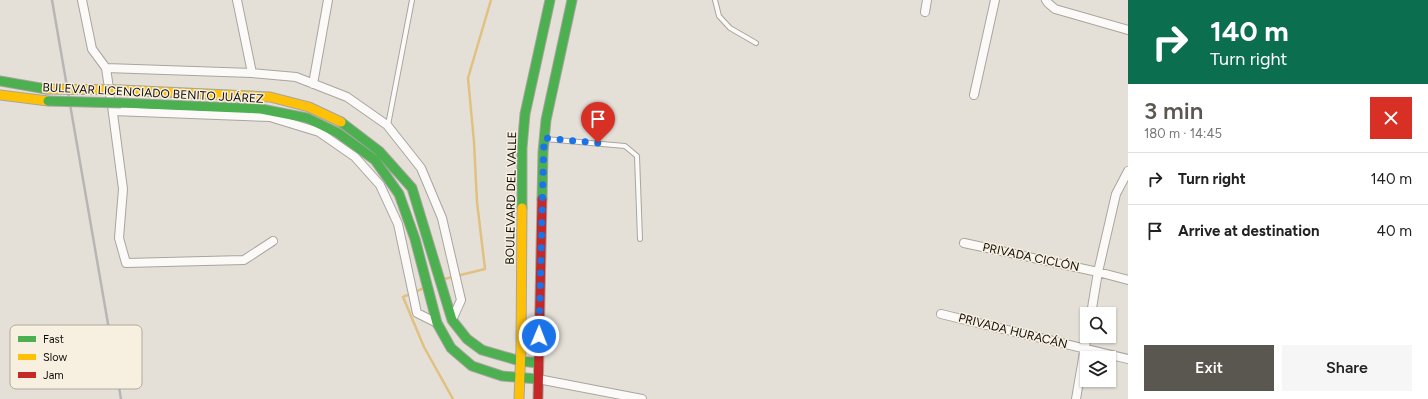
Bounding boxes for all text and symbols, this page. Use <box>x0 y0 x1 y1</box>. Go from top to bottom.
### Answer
text: 140 m <box>1210 14 1289 48</box>
icon: right <box>1144 16 1196 68</box>
text: Turn right <box>1210 48 1287 70</box>
street label: BULEVAR LICENCIADO BENITO JUÁREZ <box>42 80 264 106</box>
text: 3 min <box>1144 96 1203 125</box>
button: close <box>1370 97 1412 139</box>
pin <box>581 102 615 143</box>
icon: arrive <box>587 108 609 130</box>
text: 180 m · 14:45 <box>1144 126 1222 141</box>
street label: BOULEVARD DEL VALLE <box>503 131 519 265</box>
icon: right <box>1144 168 1166 190</box>
text: Turn right <box>1178 170 1246 188</box>
text: 140 m <box>1370 170 1412 188</box>
icon: arrive <box>1144 220 1166 242</box>
text: Arrive at destination <box>1178 222 1319 240</box>
text: 40 m <box>1377 222 1412 240</box>
street label: PRIVADA CICLÓN <box>981 240 1081 274</box>
map controls <box>1080 307 1116 387</box>
button: search <box>1080 307 1116 343</box>
street label: PRIVADA HURACÁN <box>957 311 1069 351</box>
position arrow <box>518 315 560 357</box>
legend <box>10 325 142 389</box>
text: Fast <box>43 333 64 346</box>
button: Exit <box>1144 345 1274 391</box>
button: Share <box>1282 345 1412 391</box>
text: Slow <box>43 351 67 364</box>
button: layers <box>1080 351 1116 387</box>
text: Jam <box>43 369 64 382</box>

